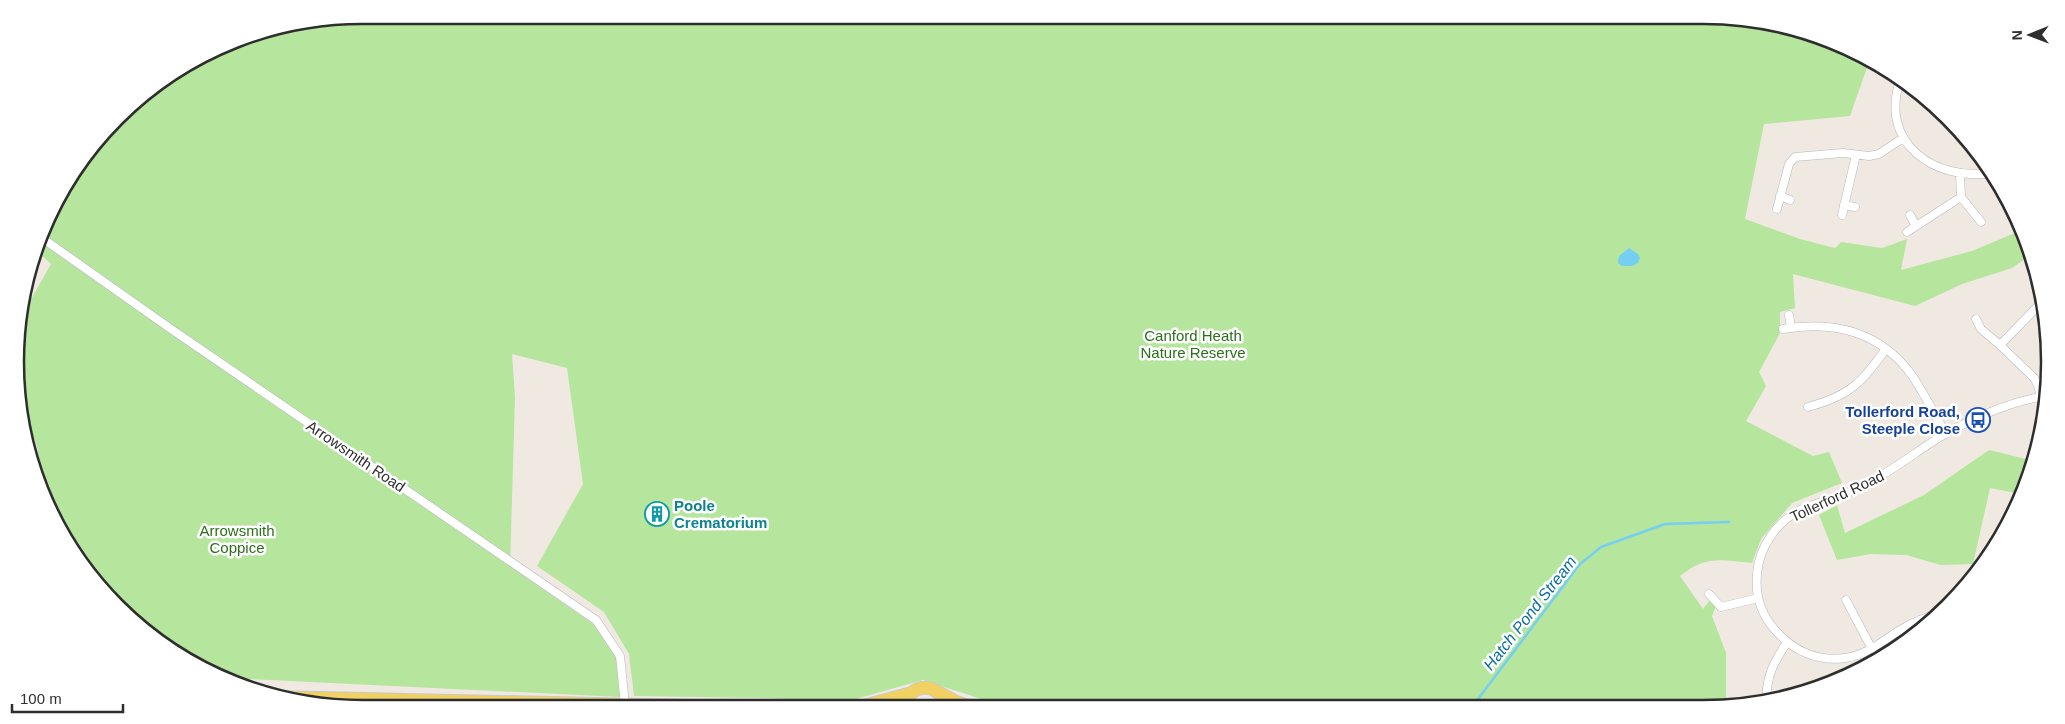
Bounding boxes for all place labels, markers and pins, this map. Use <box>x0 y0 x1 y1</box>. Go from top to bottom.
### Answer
place label: Tollerford Road, Steeple Close <box>1845 403 1960 437</box>
bus stop icon: Tollerford Road, Steeple Close <box>1965 407 1991 433</box>
place label: Poole Crematorium <box>674 497 767 531</box>
building icon: Poole Crematorium <box>644 501 670 527</box>

